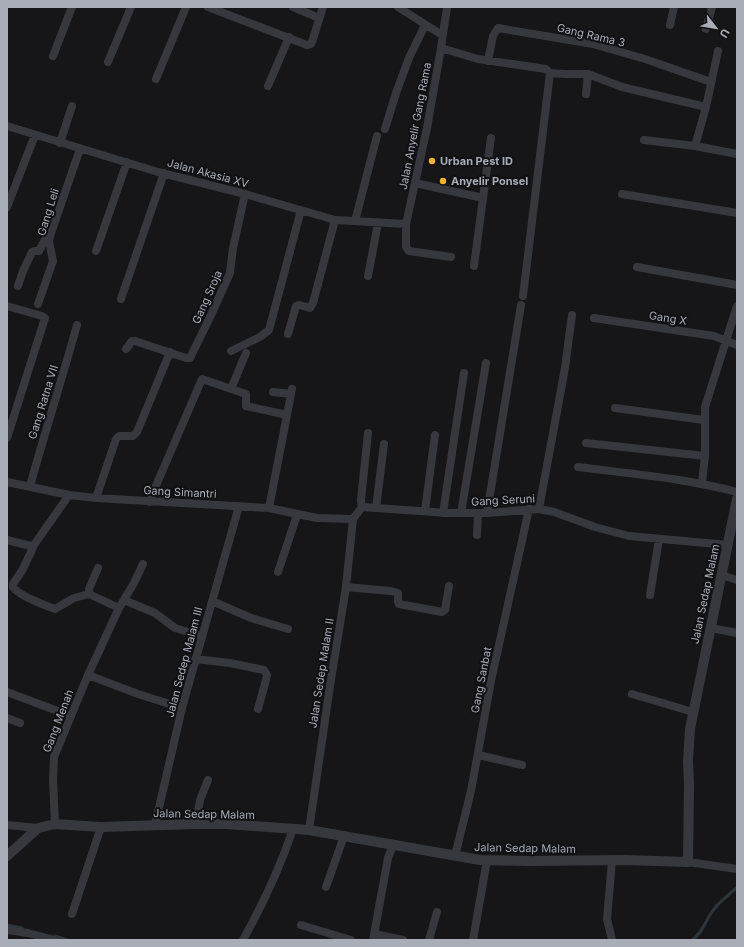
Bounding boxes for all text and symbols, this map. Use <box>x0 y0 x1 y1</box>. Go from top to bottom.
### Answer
north arrow <box>696 8 736 48</box>
street label: Gang Rama 3 <box>555 20 627 50</box>
text: U <box>716 26 733 40</box>
street label: Jalan Anyelir Gang Rama <box>396 61 434 191</box>
place label: Urban Pest ID <box>440 154 513 168</box>
street label: Jalan Akasia XV <box>166 155 251 191</box>
marker: Urban Pest ID <box>427 156 437 166</box>
place label: Anyelir Ponsel <box>451 174 528 188</box>
marker: Anyelir Ponsel <box>438 176 448 186</box>
street label: Gang Leli <box>34 187 62 237</box>
street label: Gang Sroja <box>189 268 225 326</box>
street label: Gang X <box>648 308 688 328</box>
street label: Gang Ratna VII <box>25 363 61 441</box>
street label: Gang Simantri <box>143 483 217 501</box>
street label: Gang Seruni <box>471 491 535 509</box>
street label: Jalan Sedap Malam <box>688 543 722 645</box>
street label: Jalan Sedep Malam III <box>162 605 206 719</box>
street label: Jalan Sedep Malam II <box>305 617 337 729</box>
street label: Gang Sanbat <box>468 645 494 714</box>
street label: Gang Menah <box>40 688 76 754</box>
street label: Jalan Sedap Malam <box>153 806 255 822</box>
street label: Jalan Sedap Malam <box>474 840 576 856</box>

